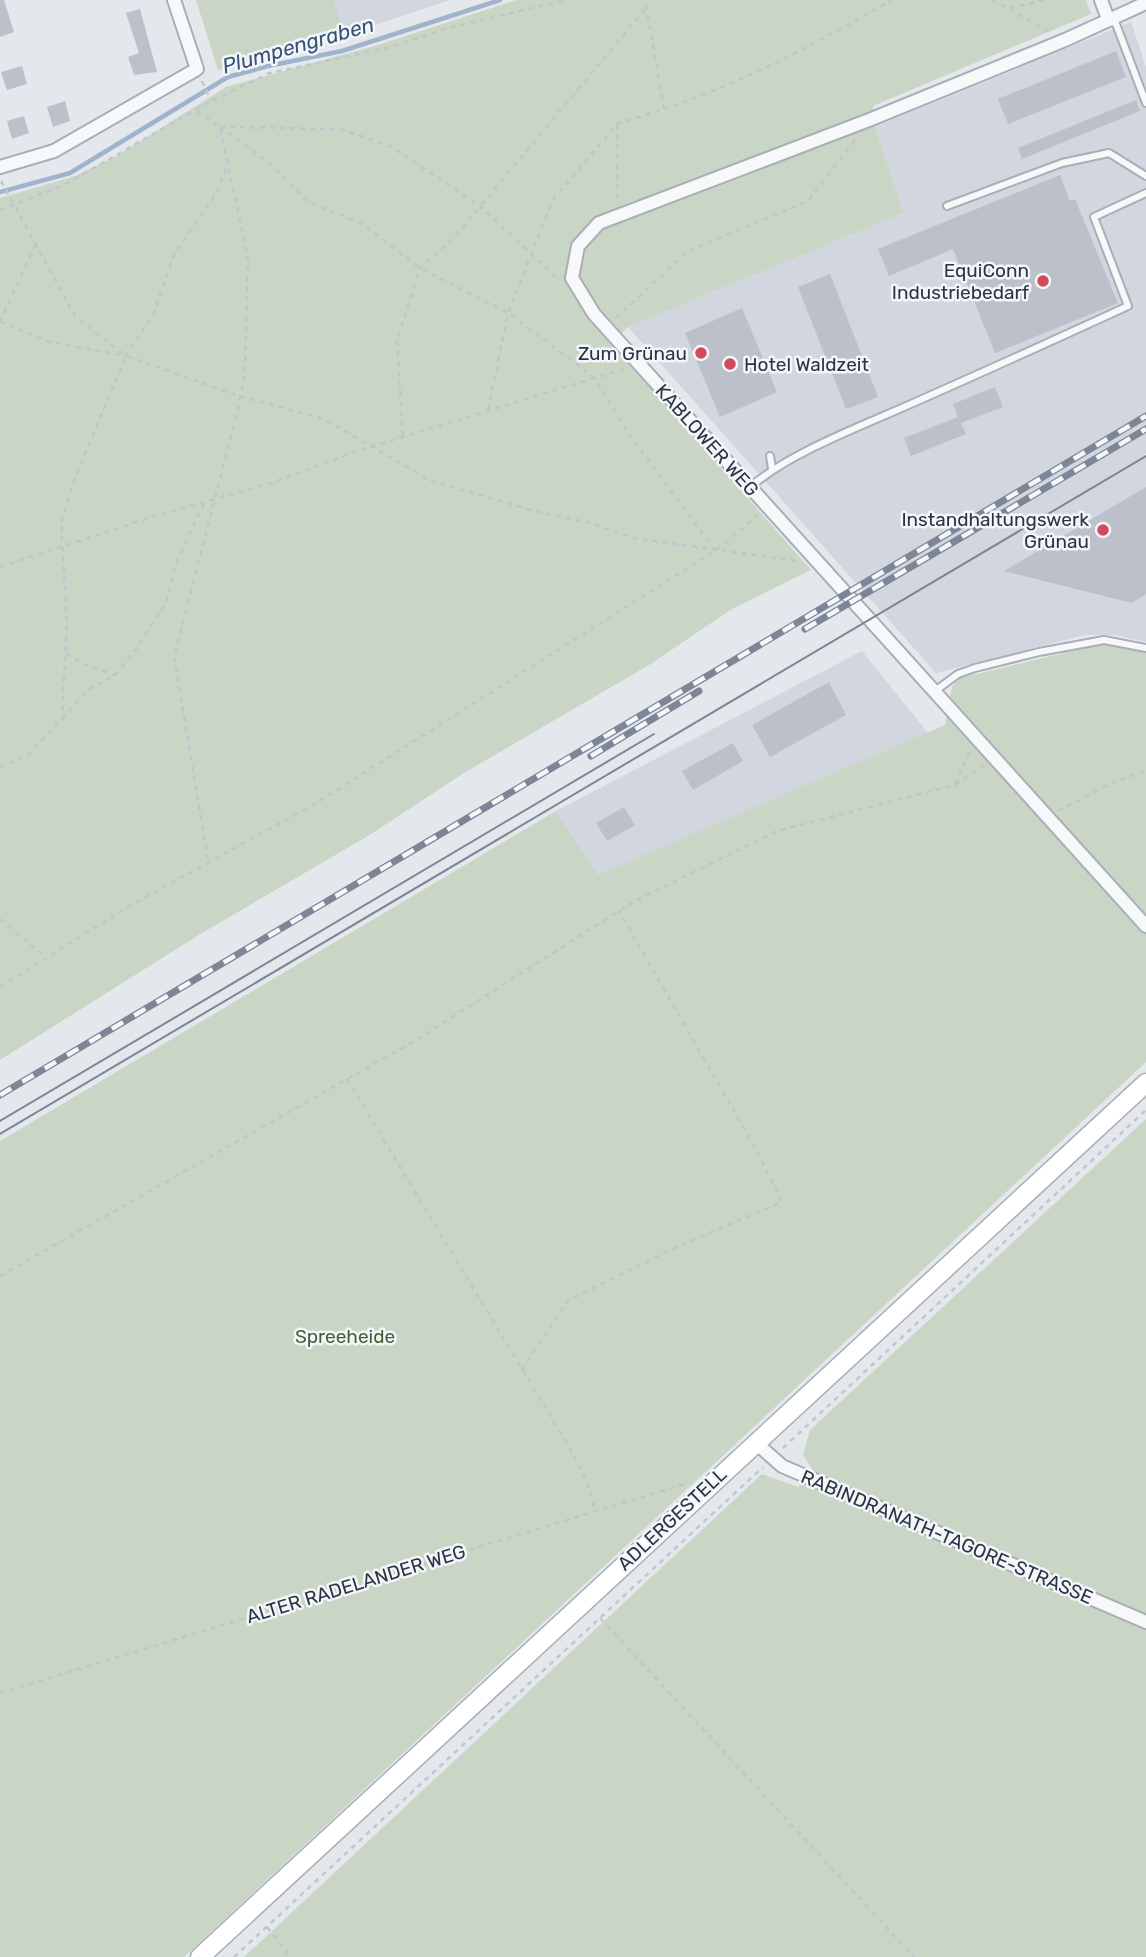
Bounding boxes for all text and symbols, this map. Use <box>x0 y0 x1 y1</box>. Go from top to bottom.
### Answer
water label: Plumpengraben <box>219 11 377 79</box>
place label: EquiConn Industriebedarf <box>892 259 1030 304</box>
marker: EquiConn Industriebedarf <box>1035 273 1051 289</box>
place label: Zum Grünau <box>578 342 687 365</box>
marker: Zum Grünau <box>693 345 709 361</box>
place label: Hotel Waldzeit <box>744 353 869 376</box>
marker: Hotel Waldzeit <box>722 356 738 372</box>
street label: KABLOWER WEG <box>651 379 763 501</box>
place label: Instandhaltungswerk Grünau <box>901 508 1089 553</box>
marker: Instandhaltungswerk Grünau <box>1095 522 1111 538</box>
park label: Spreeheide <box>295 1325 395 1348</box>
street label: ADLERGESTELL <box>613 1462 731 1575</box>
street label: RABINDRANATH-TAGORE-STRASSE <box>798 1465 1096 1609</box>
street label: ALTER RADELANDER WEG <box>244 1540 468 1628</box>

